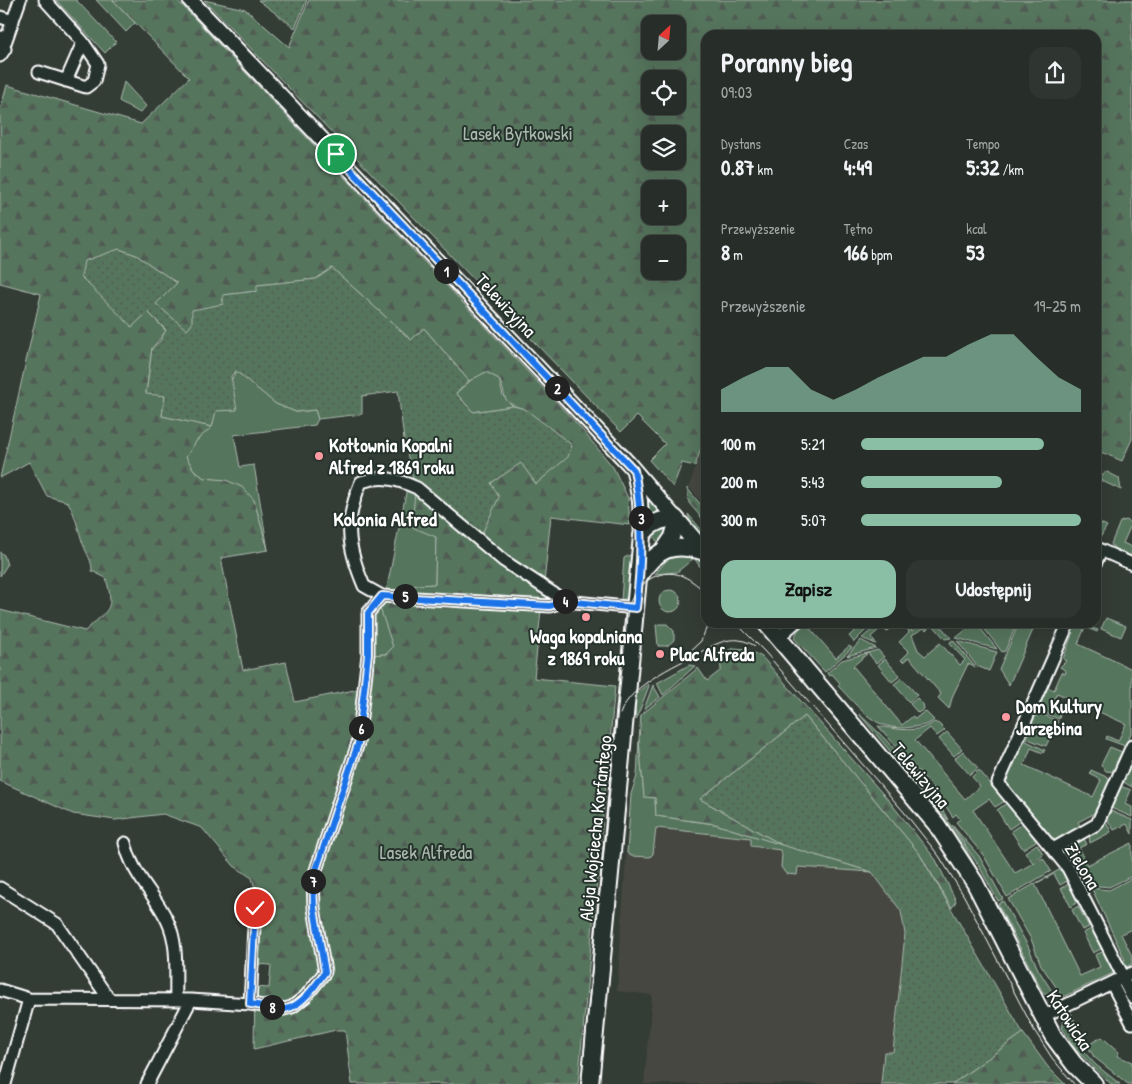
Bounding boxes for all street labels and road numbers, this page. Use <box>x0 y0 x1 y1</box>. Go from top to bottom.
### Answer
street label: Telewizyjna <box>470 267 543 343</box>
street label: Aleja Wojciecha Korfantego <box>572 734 618 922</box>
street label: Telewizyjna <box>886 736 957 814</box>
street label: Zielona <box>1059 838 1107 895</box>
street label: Katowicka <box>1041 985 1100 1056</box>

